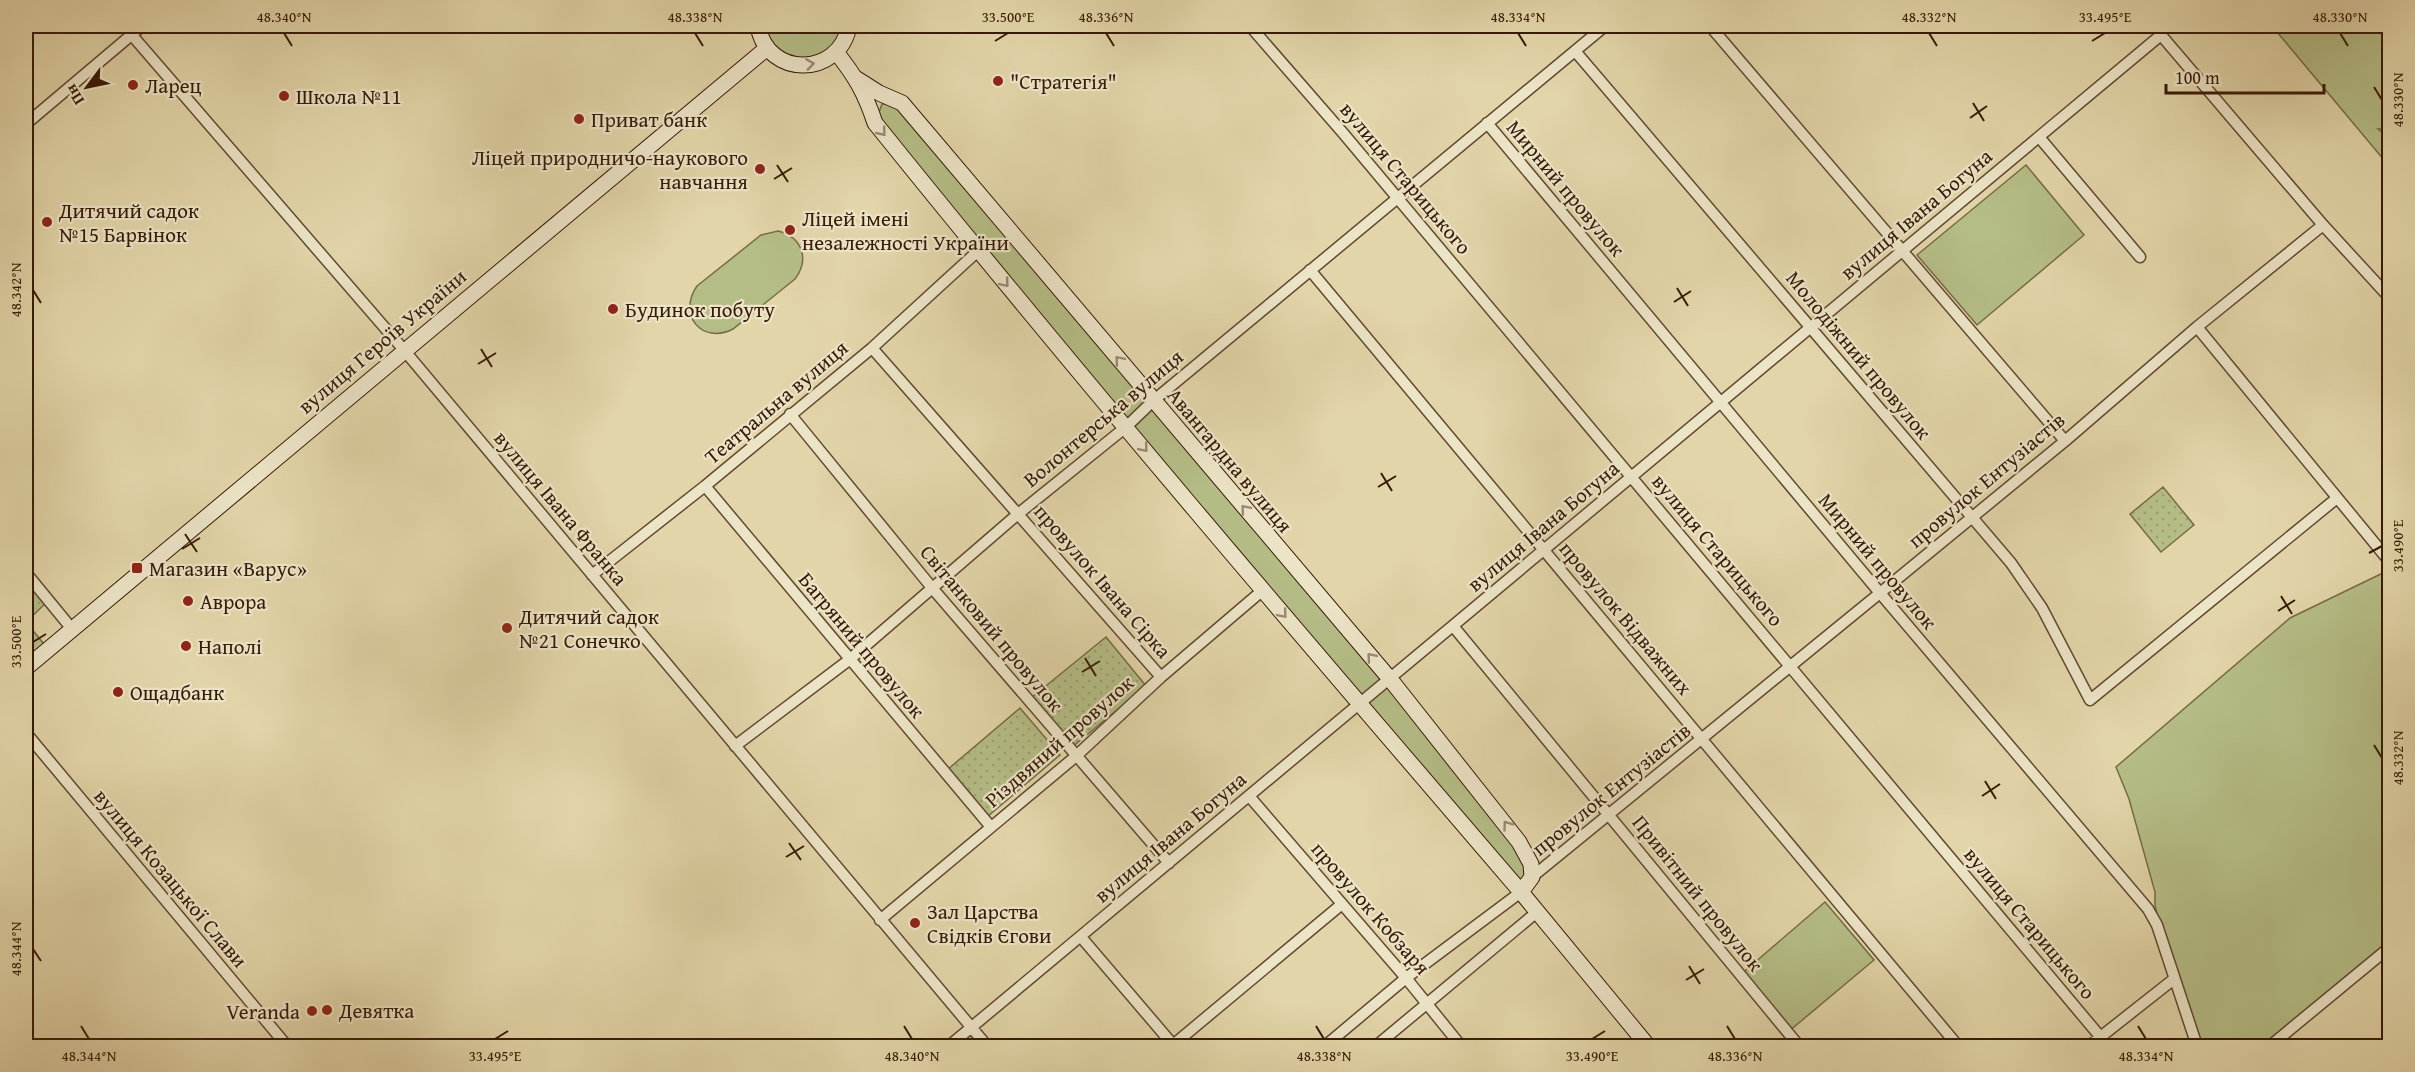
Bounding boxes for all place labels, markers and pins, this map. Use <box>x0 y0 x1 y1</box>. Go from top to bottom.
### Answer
place label: "Стратегія" <box>1010 66 1117 97</box>
place label: Ларец <box>145 70 202 101</box>
marker: "Стратегія" <box>991 74 1005 88</box>
marker: Ларец <box>126 78 140 92</box>
place label: Школа №11 <box>296 81 402 112</box>
marker: Школа №11 <box>277 89 291 103</box>
place label: Приват банк <box>591 104 707 135</box>
marker: Приват банк <box>572 112 586 126</box>
place label: Ліцей природничо-наукового навчання <box>472 142 748 197</box>
marker: Ліцей природничо-наукового навчання <box>753 162 767 176</box>
place label: Дитячий садок №15 Барвінок <box>58 195 199 250</box>
place label: Ліцей імені незалежності України <box>802 203 1009 258</box>
marker: Дитячий садок №15 Барвінок <box>40 215 54 229</box>
marker: Ліцей імені незалежності України <box>783 223 797 237</box>
place label: Будинок побуту <box>625 294 775 325</box>
marker: Будинок побуту <box>606 302 620 316</box>
place label: Магазин «Варус» <box>149 553 307 584</box>
marker: Магазин «Варус» <box>130 561 144 575</box>
place label: Аврора <box>200 586 266 617</box>
marker: Аврора <box>181 594 195 608</box>
place label: Дитячий садок №21 Сонечко <box>518 601 659 656</box>
marker: Дитячий садок №21 Сонечко <box>500 621 514 635</box>
place label: Наполі <box>198 631 262 662</box>
marker: Наполі <box>179 639 193 653</box>
place label: Ощадбанк <box>130 677 224 708</box>
marker: Ощадбанк <box>111 685 125 699</box>
place label: Зал Царства Свідків Єгови <box>927 896 1052 951</box>
marker: Зал Царства Свідків Єгови <box>908 916 922 930</box>
place label: Девятка <box>338 995 414 1026</box>
place label: Veranda <box>226 996 300 1027</box>
marker: Девятка <box>320 1003 334 1017</box>
marker: Veranda <box>305 1004 319 1018</box>

